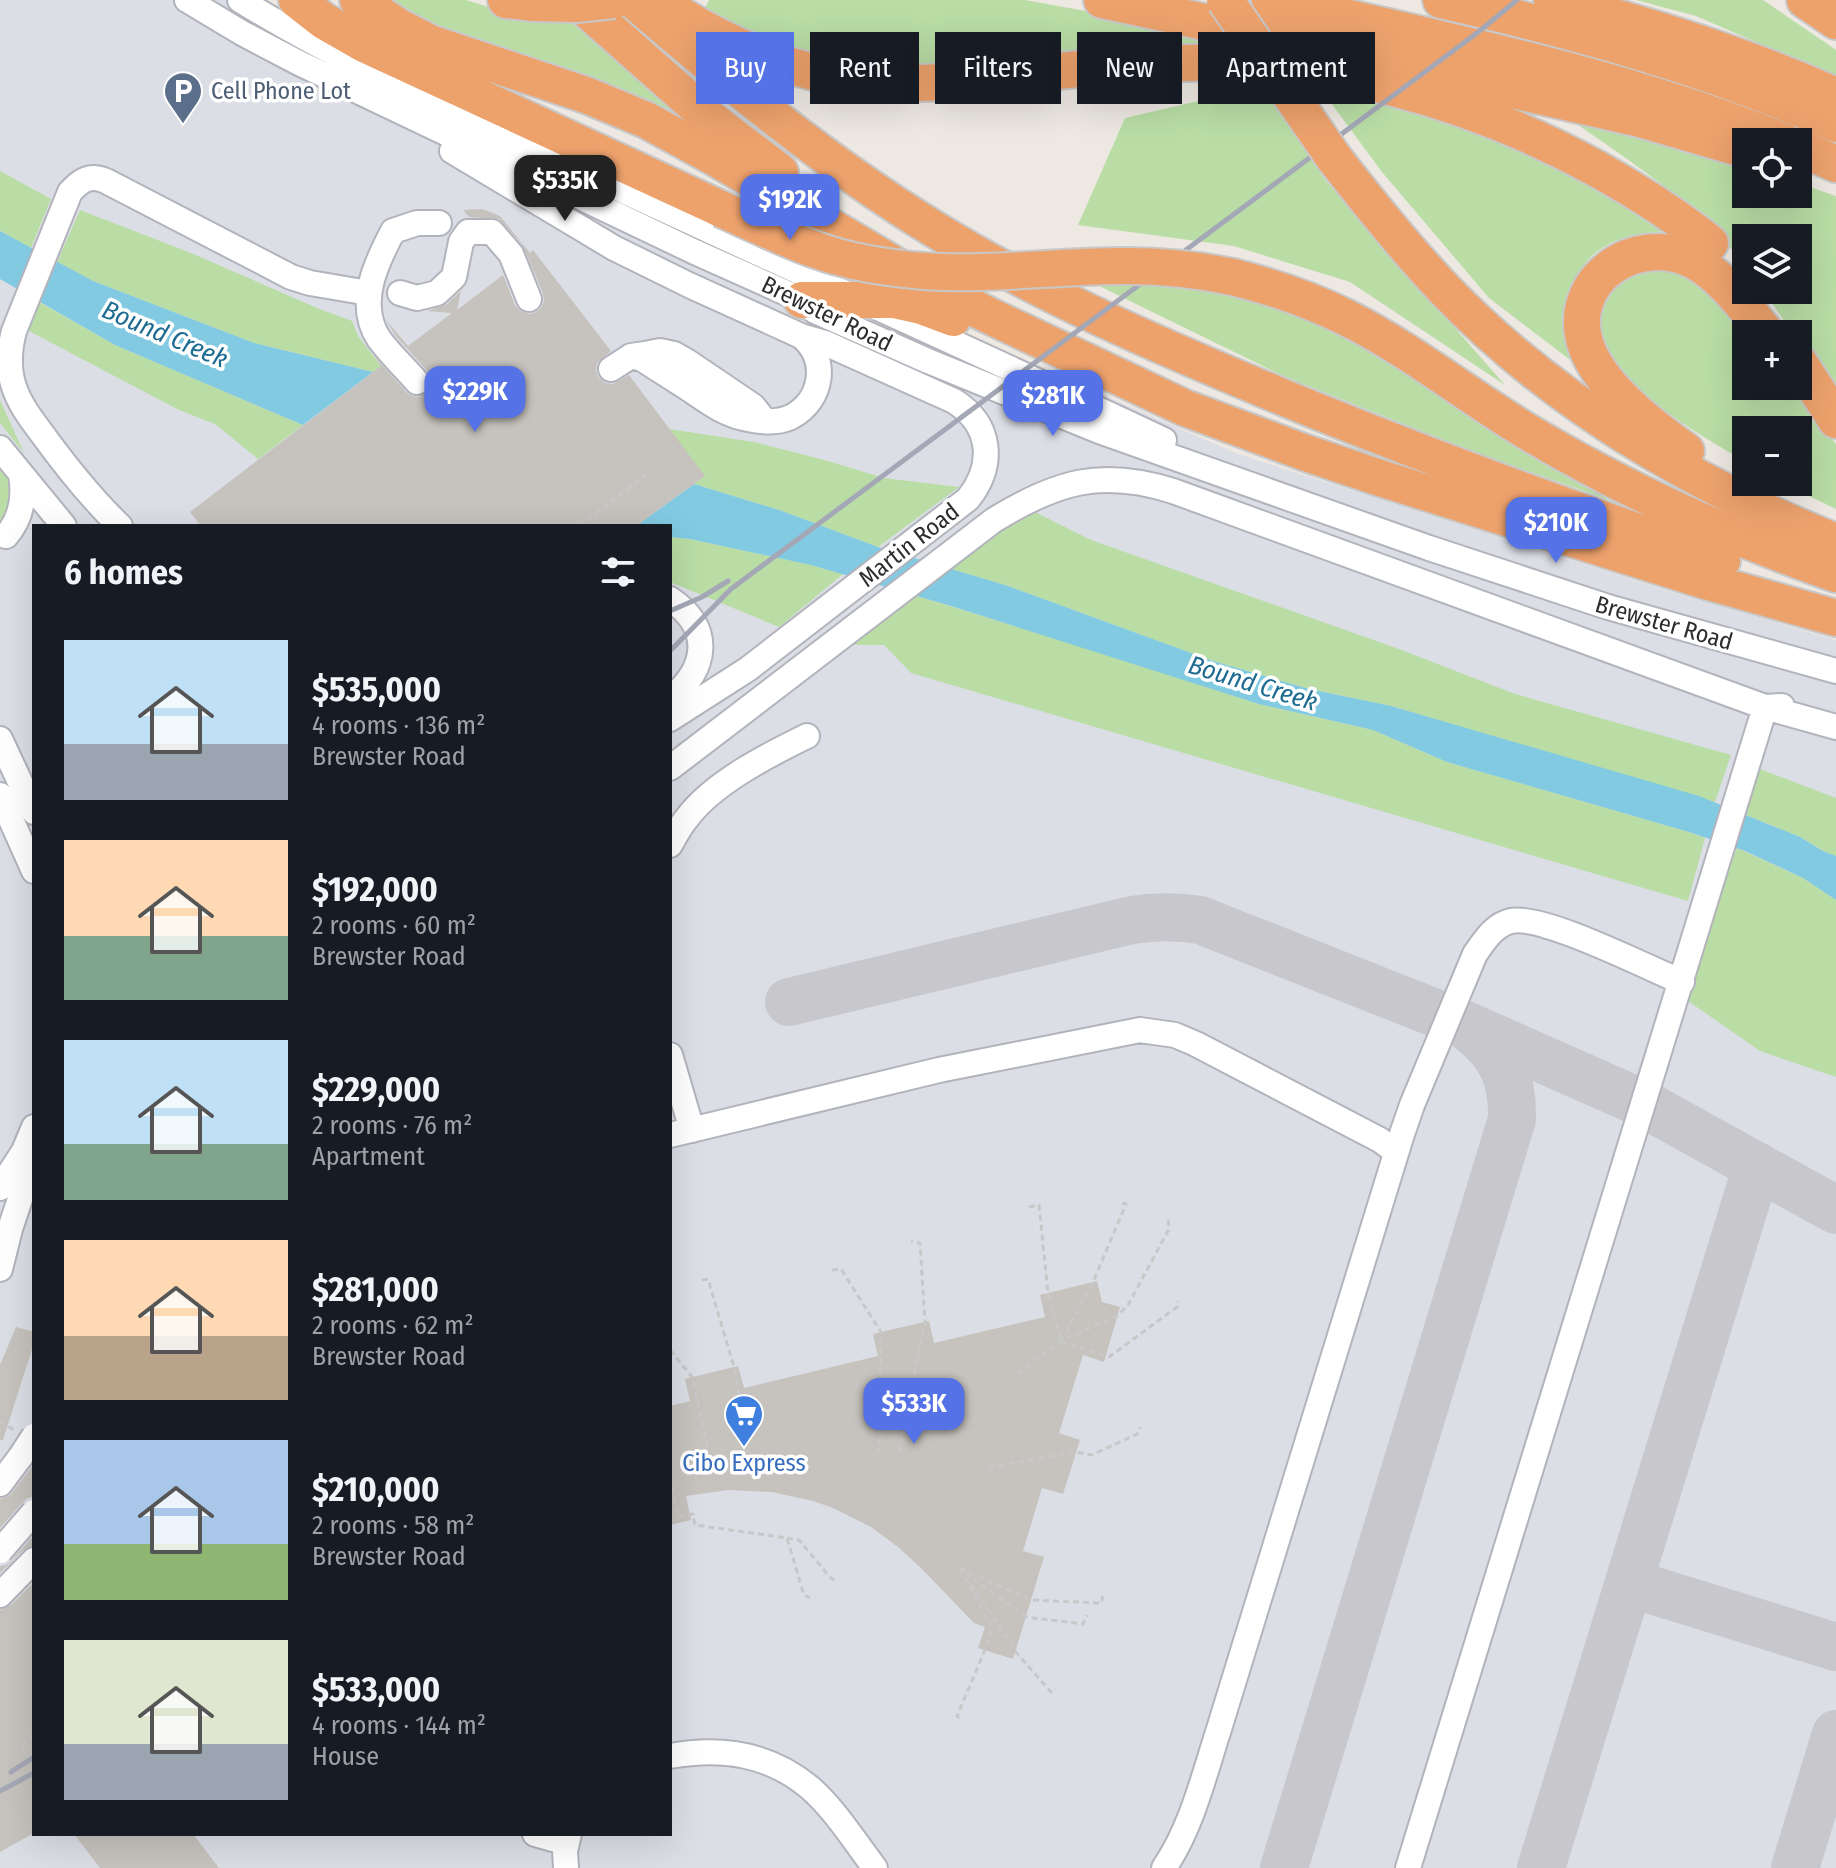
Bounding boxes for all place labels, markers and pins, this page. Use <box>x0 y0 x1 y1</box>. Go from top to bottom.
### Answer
parking icon: Cell Phone Lot <box>162 70 204 125</box>
place label: Cell Phone Lot <box>211 77 351 105</box>
pin: $535K <box>509 155 621 223</box>
pin: $192K <box>734 174 846 242</box>
pin: $229K <box>419 366 531 434</box>
pin: $281K <box>997 370 1109 438</box>
pin: $210K <box>1500 497 1612 565</box>
pin: $533K <box>858 1378 970 1446</box>
supermarket icon: Cibo Express <box>723 1393 765 1448</box>
place label: Cibo Express <box>682 1449 806 1477</box>

